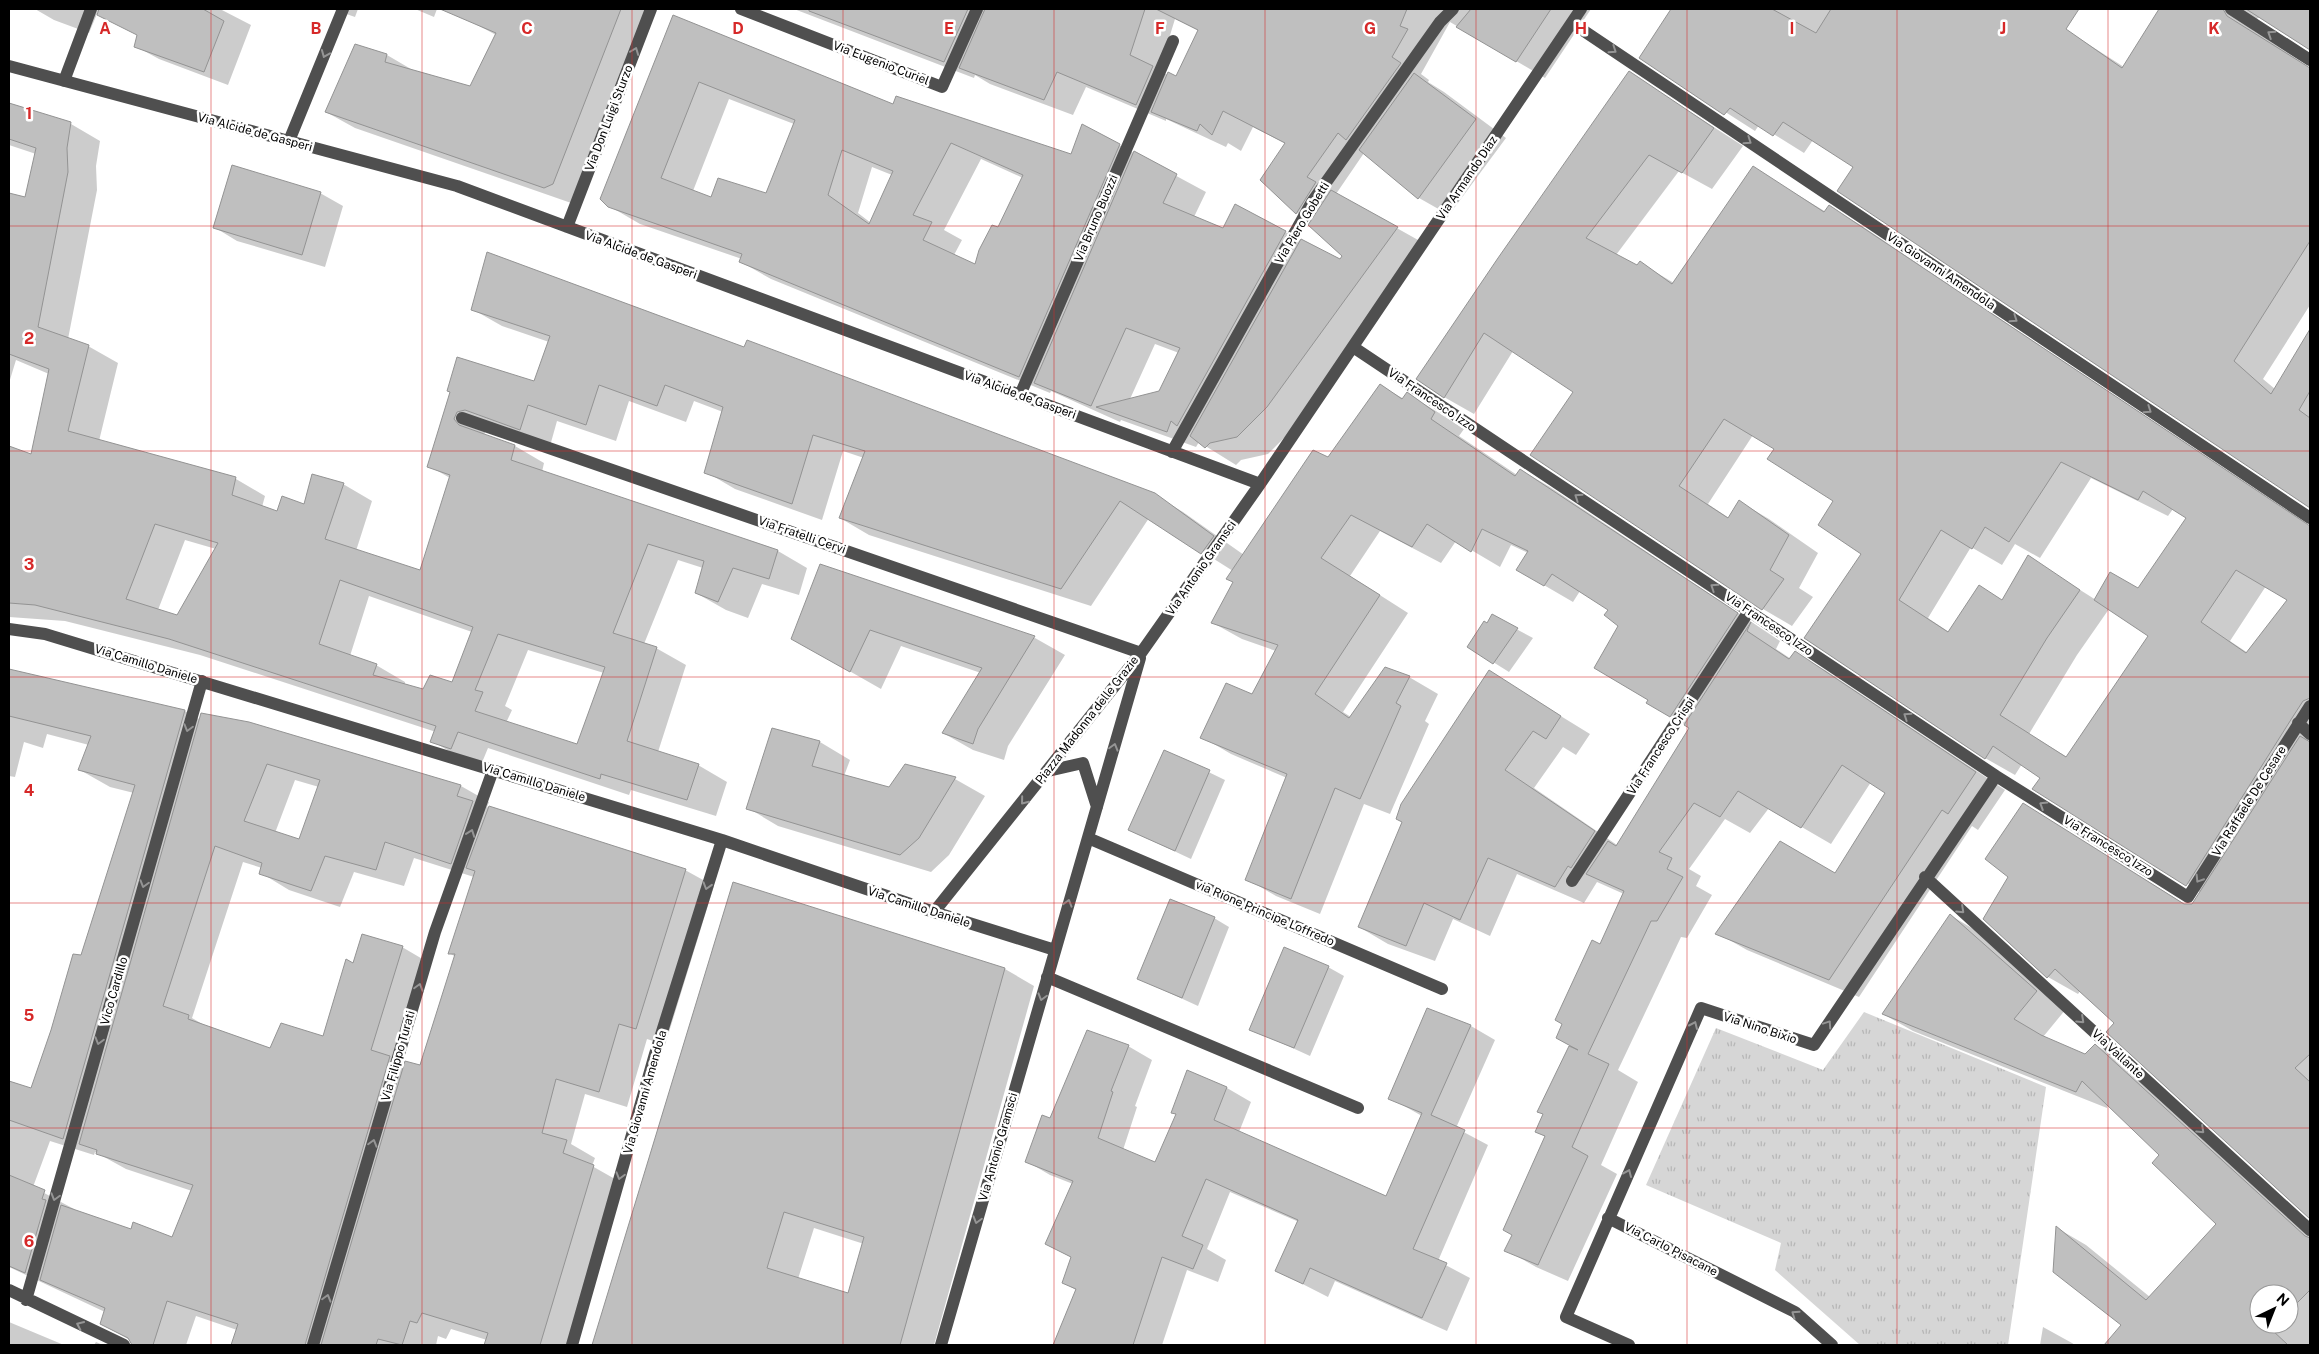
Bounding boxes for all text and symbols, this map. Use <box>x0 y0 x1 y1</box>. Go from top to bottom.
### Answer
text: A <box>99 19 111 38</box>
text: B <box>311 19 322 38</box>
text: C <box>521 19 533 38</box>
text: D <box>732 19 744 38</box>
text: E <box>944 19 954 38</box>
text: F <box>1155 19 1165 38</box>
text: G <box>1364 19 1376 38</box>
text: H <box>1575 19 1587 38</box>
text: I <box>1790 19 1794 38</box>
text: J <box>2000 19 2006 38</box>
text: K <box>2208 19 2220 38</box>
one-way arrow <box>2267 31 2276 41</box>
street label: Via Eugenio Curiel <box>831 38 931 88</box>
one-way arrow <box>1608 44 1617 54</box>
one-way arrow <box>629 47 639 56</box>
one-way arrow <box>321 49 331 58</box>
street label: Via Don Luigi Sturzo <box>582 63 636 173</box>
text: 1 <box>26 104 32 123</box>
street label: Via Alcide de Gasperi <box>196 110 314 154</box>
street label: Via Armando Diaz <box>1434 133 1500 223</box>
one-way arrow <box>1742 135 1751 144</box>
street label: Via Bruno Buozzi <box>1071 172 1121 264</box>
street label: Via Piero Gobetti <box>1272 179 1332 267</box>
street label: Via Alcide de Gasperi <box>583 228 699 282</box>
street label: Via Giovanni Amendola <box>1884 229 1998 313</box>
one-way arrow <box>2008 313 2017 322</box>
text: 2 <box>24 329 34 348</box>
street label: Via Francesco Izzo <box>1385 365 1479 435</box>
street label: Via Alcide de Gasperi <box>962 368 1078 422</box>
one-way arrow <box>2143 403 2152 413</box>
one-way arrow <box>1575 494 1584 503</box>
street label: Via Fratelli Cervi <box>756 513 848 557</box>
street label: Via Antonio Gramsci <box>1163 518 1239 618</box>
text: 3 <box>24 555 34 574</box>
one-way arrow <box>1710 584 1719 593</box>
street label: Via Francesco Izzo <box>1722 589 1816 659</box>
street label: Via Camillo Daniele <box>93 642 199 686</box>
street label: Piazza Madonna delle Grazie <box>1033 653 1141 787</box>
street label: Via Francesco Crispi <box>1624 695 1698 797</box>
one-way arrow <box>1903 713 1913 722</box>
one-way arrow <box>184 723 194 732</box>
one-way arrow <box>1109 743 1119 751</box>
street label: Via Raffaele De Cesare <box>2209 743 2289 859</box>
street label: Via Camillo Daniele <box>481 760 587 804</box>
text: 4 <box>24 781 35 800</box>
one-way arrow <box>1020 795 1029 804</box>
one-way arrow <box>2039 802 2048 812</box>
street label: Via Francesco Izzo <box>2061 813 2156 879</box>
one-way arrow <box>465 829 475 837</box>
one-way arrow <box>2195 874 2205 883</box>
street label: via Rione Principe Loffredo <box>1194 877 1337 949</box>
one-way arrow <box>139 880 149 888</box>
one-way arrow <box>703 882 713 890</box>
street label: Via Camillo Daniele <box>866 884 972 930</box>
one-way arrow <box>1063 899 1073 907</box>
one-way arrow <box>1956 904 1965 913</box>
street label: Vico Cardillo <box>98 955 130 1027</box>
one-way arrow <box>413 983 423 991</box>
one-way arrow <box>1037 992 1047 1000</box>
text: 5 <box>24 1006 35 1025</box>
street label: Via Filippo Turati <box>378 1009 418 1103</box>
street label: Via Nino Bixio <box>1721 1009 1799 1047</box>
one-way arrow <box>2076 1014 2085 1023</box>
one-way arrow <box>1822 1020 1831 1029</box>
one-way arrow <box>1687 1021 1698 1030</box>
street label: Via Vallante <box>2089 1026 2147 1082</box>
street label: Via Giovanni Amendola <box>621 1029 669 1155</box>
one-way arrow <box>95 1036 105 1044</box>
street label: Via Antonio Gramsci <box>976 1091 1020 1203</box>
one-way arrow <box>2195 1124 2204 1133</box>
one-way arrow <box>367 1138 378 1147</box>
one-way arrow <box>1622 1169 1633 1178</box>
one-way arrow <box>616 1171 626 1180</box>
one-way arrow <box>50 1193 61 1201</box>
one-way arrow <box>973 1215 983 1224</box>
street label: Via Carlo Pisacane <box>1622 1219 1720 1279</box>
text: 6 <box>24 1232 34 1251</box>
north arrow <box>2249 1284 2299 1334</box>
text: N <box>2273 1290 2292 1309</box>
one-way arrow <box>322 1295 332 1303</box>
one-way arrow <box>1791 1311 1801 1320</box>
one-way arrow <box>76 1321 85 1331</box>

